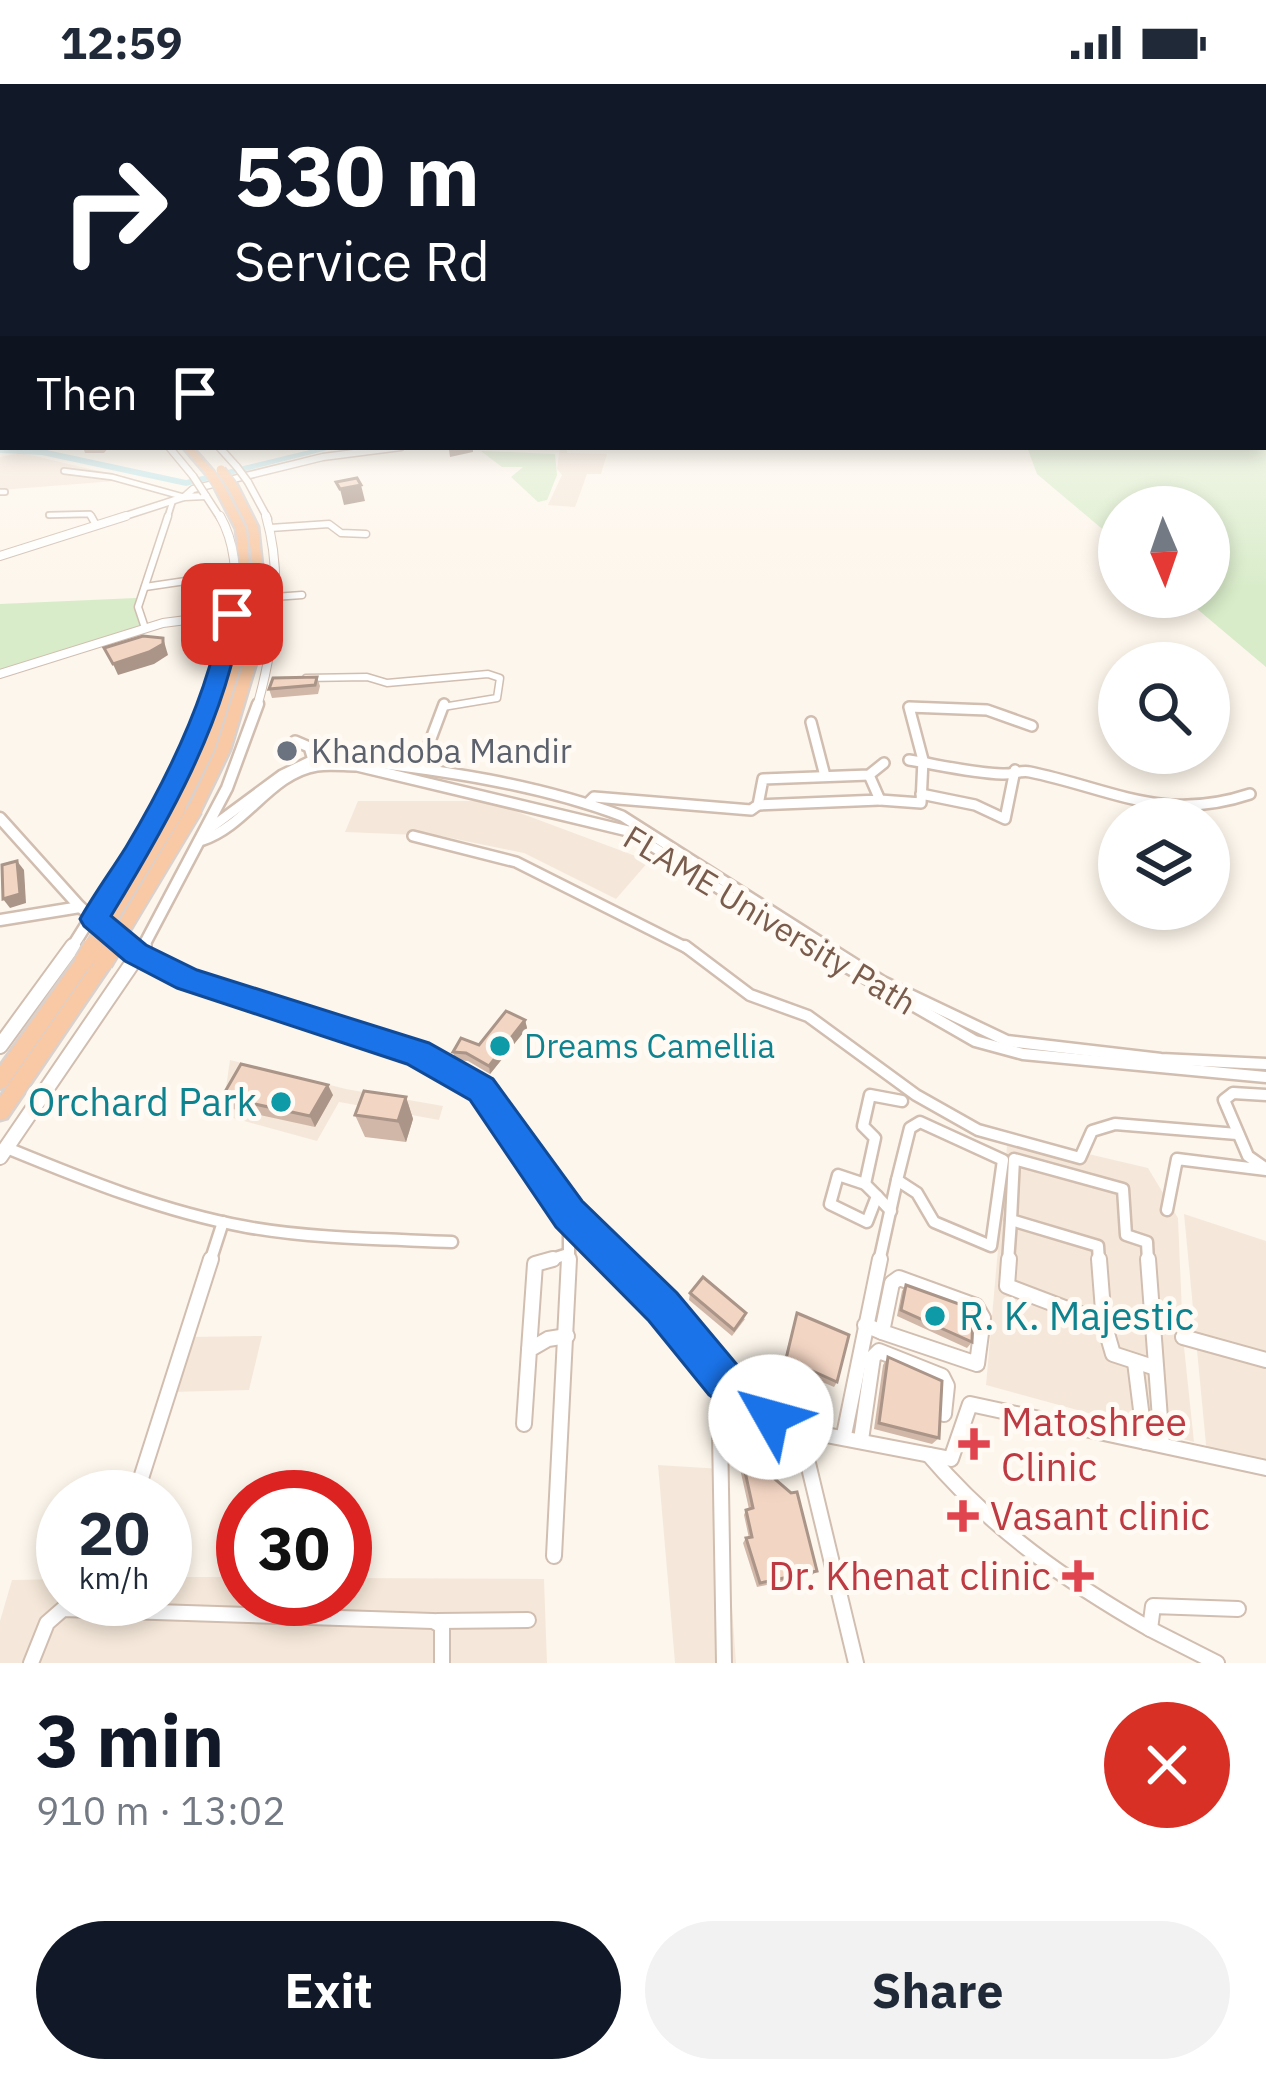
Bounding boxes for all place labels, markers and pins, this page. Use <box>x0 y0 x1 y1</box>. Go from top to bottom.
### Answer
pin <box>181 563 283 665</box>
place label: Khandoba Mandir <box>311 729 572 772</box>
marker: Khandoba Mandir <box>274 738 300 764</box>
place label: Dreams Camellia <box>524 1024 775 1067</box>
marker: Dreams Camellia <box>487 1033 513 1059</box>
place label: Orchard Park <box>28 1076 257 1127</box>
marker: Orchard Park <box>268 1089 294 1115</box>
place label: R. K. Majestic <box>959 1290 1194 1341</box>
marker: R. K. Majestic <box>922 1303 948 1329</box>
place label: Matoshree Clinic <box>1001 1396 1187 1492</box>
marker: Matoshree Clinic <box>958 1428 990 1460</box>
place label: Vasant clinic <box>990 1490 1210 1541</box>
marker: Vasant clinic <box>947 1500 979 1532</box>
place label: Dr. Khenat clinic <box>768 1550 1051 1601</box>
marker: Dr. Khenat clinic <box>1062 1560 1094 1592</box>

